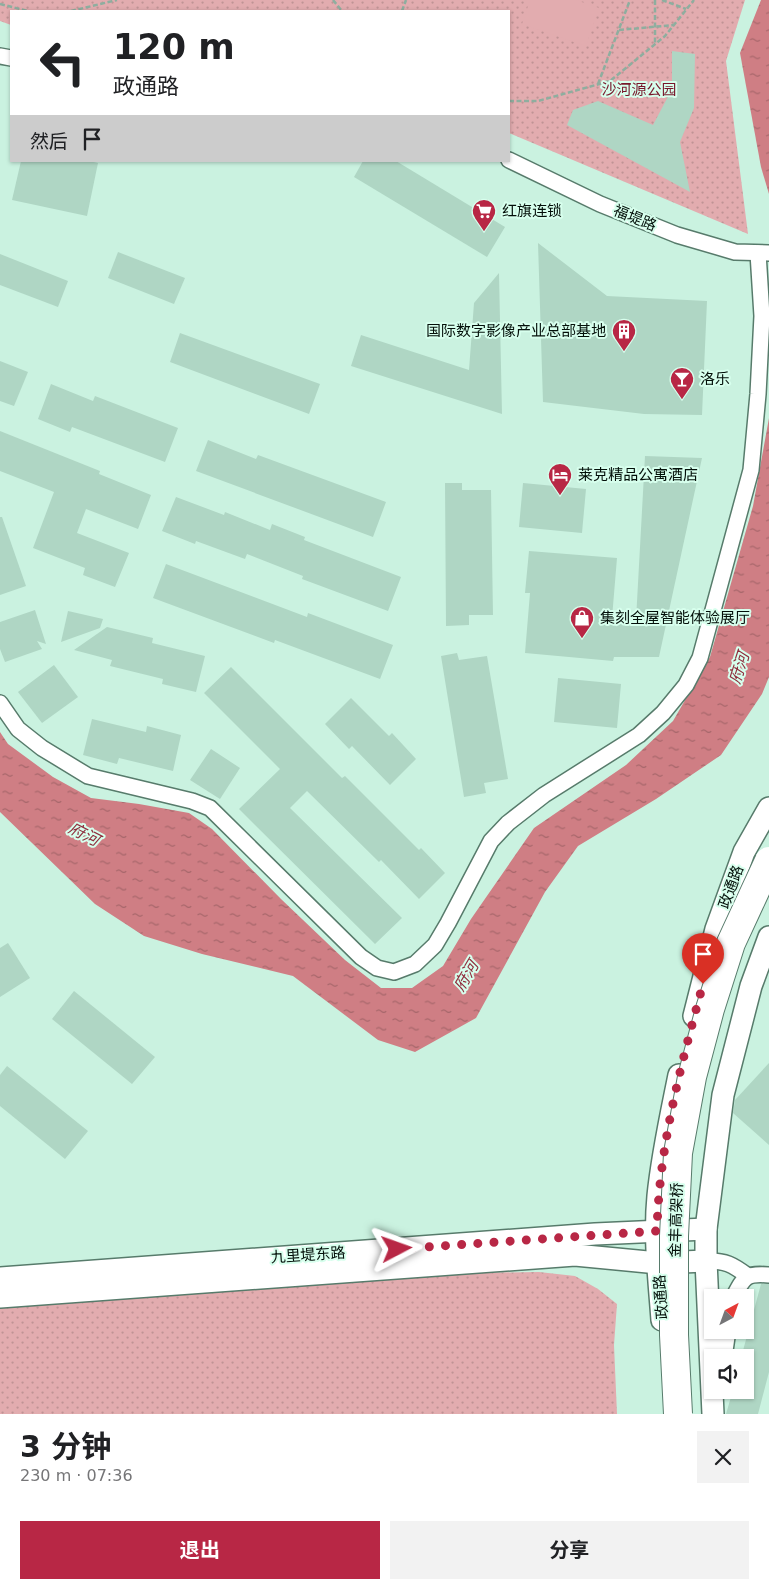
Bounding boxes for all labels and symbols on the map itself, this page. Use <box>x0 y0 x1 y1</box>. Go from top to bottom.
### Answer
park label: 沙河源公园 <box>601 81 677 99</box>
supermarket icon: 红旗连锁 <box>471 198 497 232</box>
street label: 福堤路 <box>611 201 659 235</box>
place label: 红旗连锁 <box>502 202 562 220</box>
building icon: 国际数字影像产业总部基地 <box>611 318 637 352</box>
place label: 国际数字影像产业总部基地 <box>426 322 606 340</box>
bar icon: 洛乐 <box>669 366 695 400</box>
place label: 洛乐 <box>700 370 730 388</box>
hotel icon: 莱克精品公寓酒店 <box>547 462 573 496</box>
place label: 莱克精品公寓酒店 <box>578 466 698 484</box>
shop icon: 集刻全屋智能体验展厅 <box>569 605 595 639</box>
place label: 集刻全屋智能体验展厅 <box>600 609 750 627</box>
water label: 府河 <box>725 647 754 686</box>
water label: 府河 <box>65 818 105 851</box>
street label: 政通路 <box>715 863 747 911</box>
pin <box>682 933 724 984</box>
water label: 府河 <box>450 955 484 995</box>
street label: 金丰高架桥 <box>666 1182 686 1258</box>
position arrow <box>370 1222 422 1274</box>
street label: 九里堤东路 <box>270 1243 346 1267</box>
street label: 政通路 <box>650 1274 672 1320</box>
north arrow <box>704 1289 754 1339</box>

